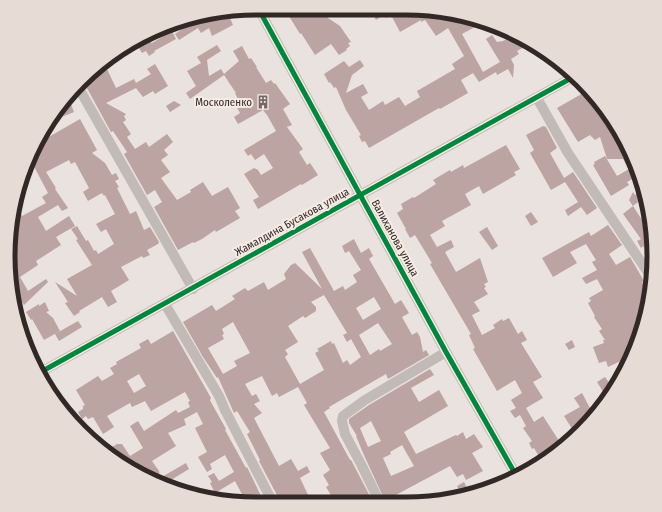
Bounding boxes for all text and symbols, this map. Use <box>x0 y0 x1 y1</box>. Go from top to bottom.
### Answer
building icon: Москоленко <box>255 94 271 110</box>
place label: Москоленко <box>195 96 252 109</box>
street label: Жамалдина Бусакова улица <box>232 185 352 259</box>
street label: Валиханова улица <box>369 197 421 279</box>

